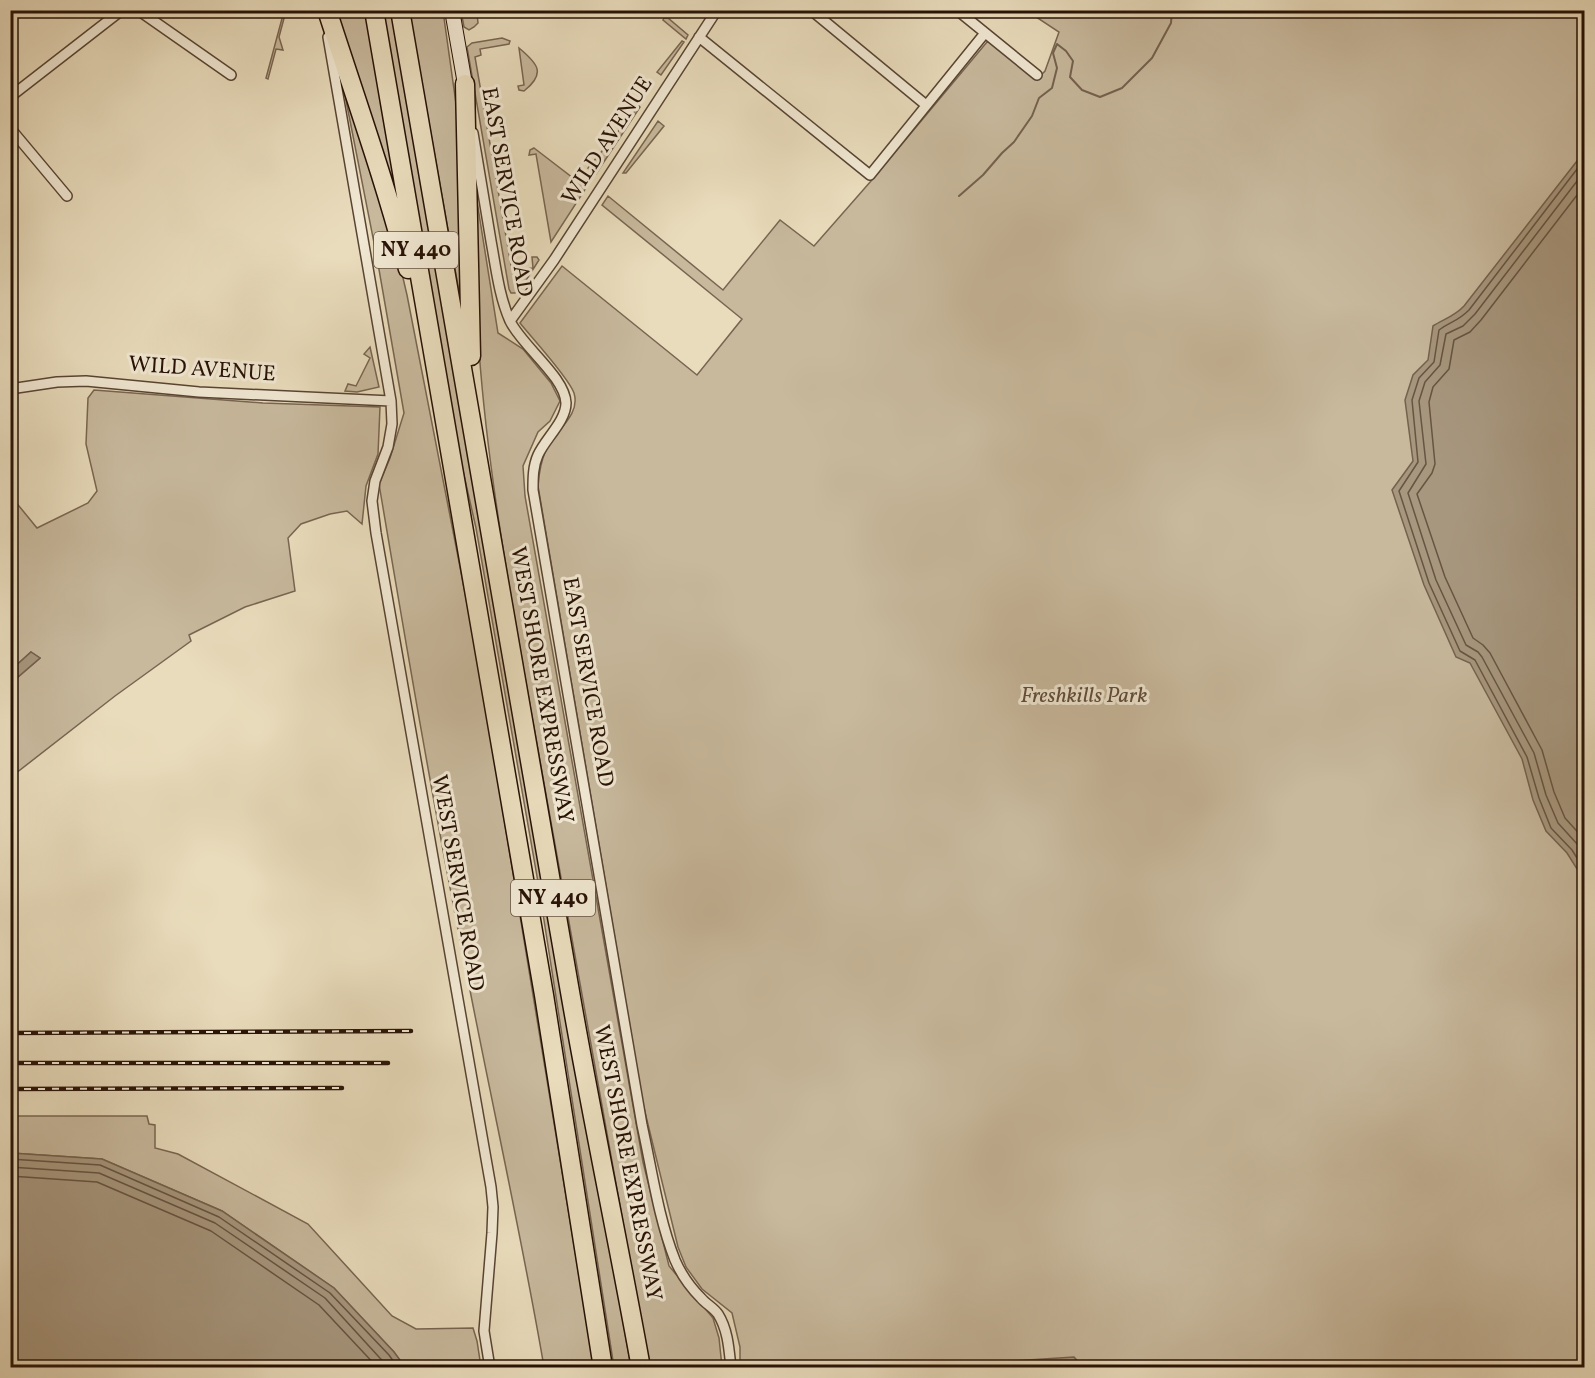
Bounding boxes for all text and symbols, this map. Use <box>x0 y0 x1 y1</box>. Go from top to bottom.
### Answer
street label: WILD AVENUE <box>555 71 661 211</box>
street label: EAST SERVICE ROAD <box>472 85 540 299</box>
road number: NY 440 <box>374 232 458 268</box>
street label: WILD AVENUE <box>127 349 277 391</box>
street label: WEST SHORE EXPRESSWAY <box>501 544 581 826</box>
street label: EAST SERVICE ROAD <box>553 575 621 789</box>
park label: Freshkills Park <box>1021 681 1147 712</box>
street label: WEST SERVICE ROAD <box>423 772 491 994</box>
road number: NY 440 <box>511 880 595 916</box>
street label: WEST SHORE EXPRESSWAY <box>585 1022 669 1304</box>

